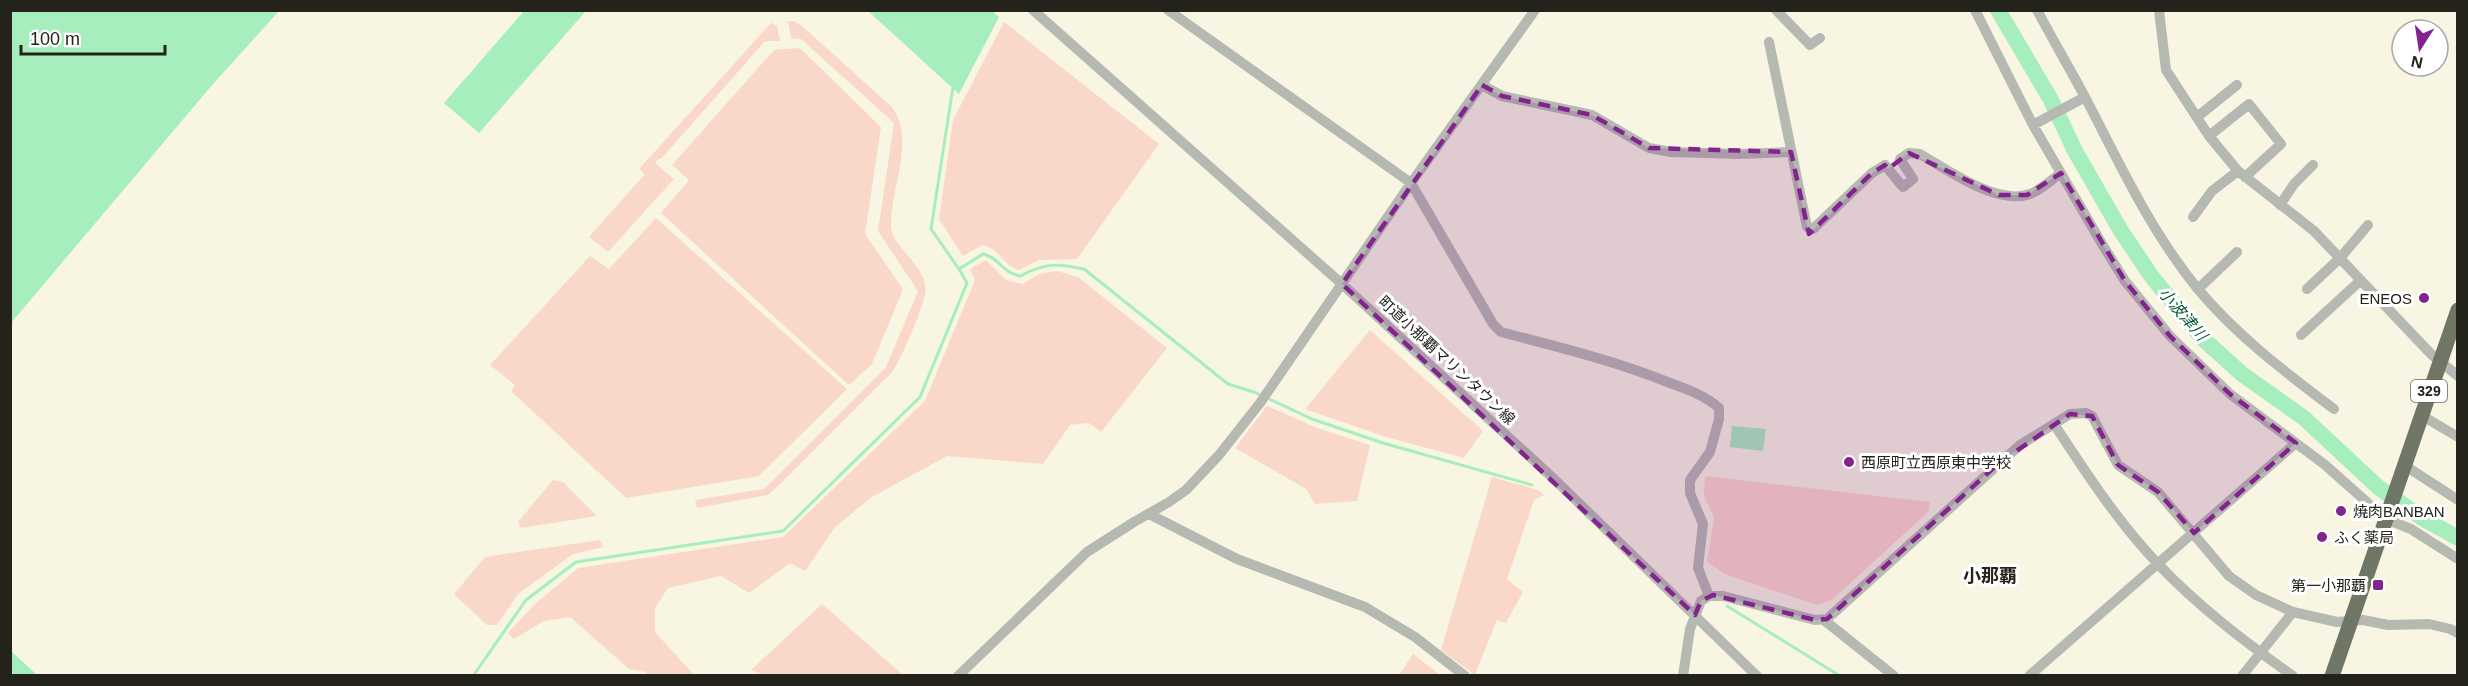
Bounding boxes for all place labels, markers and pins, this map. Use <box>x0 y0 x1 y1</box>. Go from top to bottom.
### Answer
place label: ENEOS <box>2359 290 2412 307</box>
marker: ENEOS <box>2417 291 2431 305</box>
place label: 西原町立西原東中学校 <box>1861 454 2011 471</box>
marker: 西原町立西原東中学校 <box>1842 455 1856 469</box>
place label: 焼肉BANBAN <box>2353 503 2445 520</box>
marker: 焼肉BANBAN <box>2334 504 2348 518</box>
place label: ふく薬局 <box>2334 529 2394 546</box>
marker: ふく薬局 <box>2315 530 2329 544</box>
place label: 第一小那覇 <box>2291 577 2366 594</box>
marker: 第一小那覇 <box>2371 578 2385 592</box>

